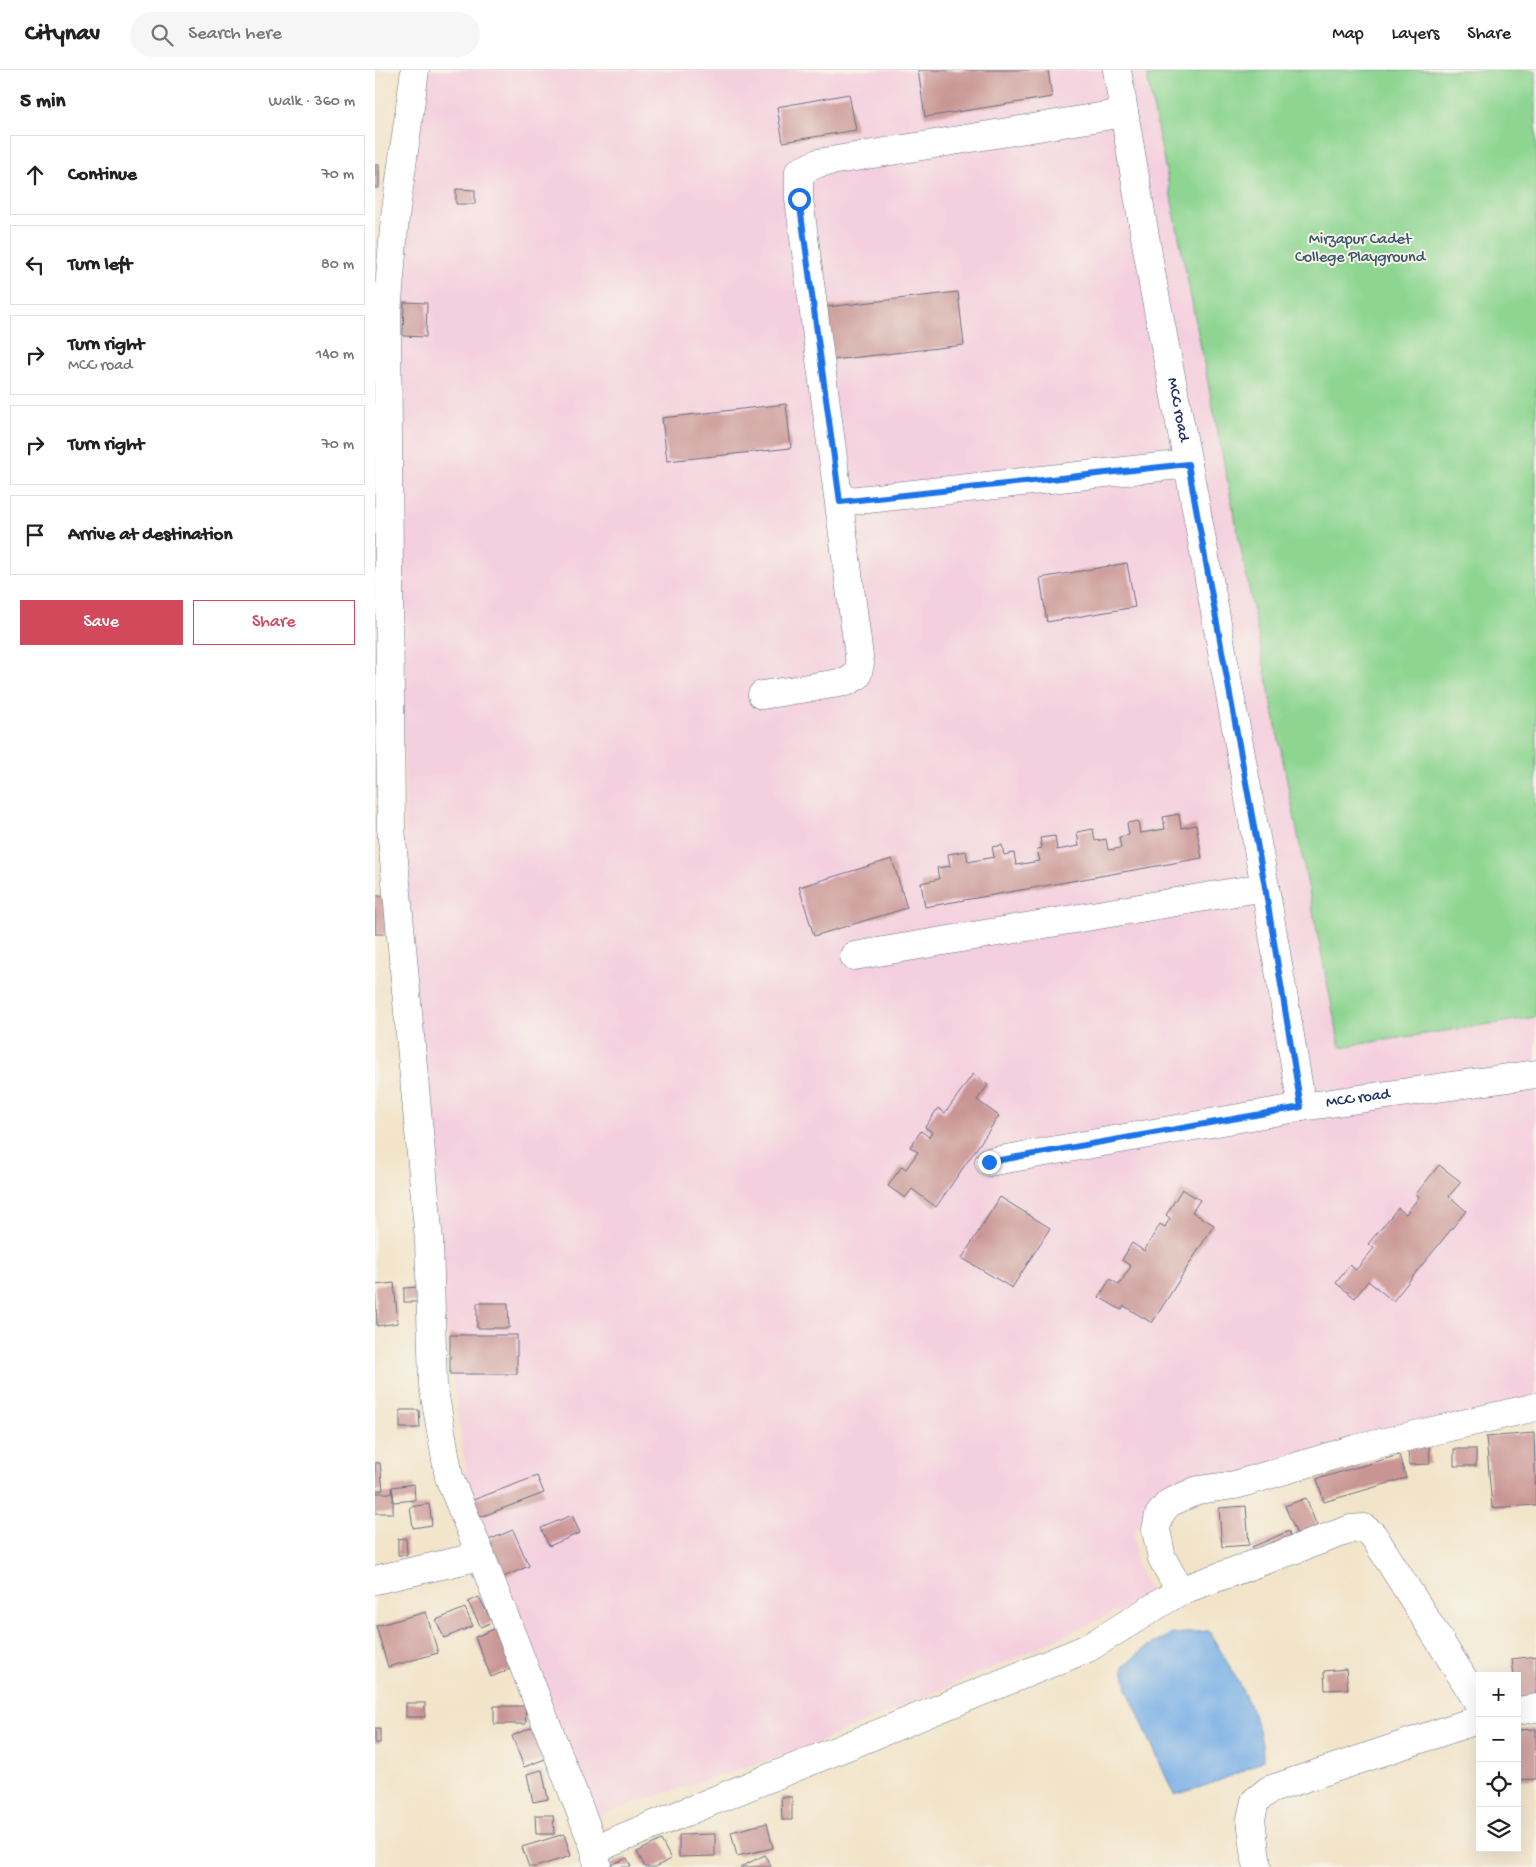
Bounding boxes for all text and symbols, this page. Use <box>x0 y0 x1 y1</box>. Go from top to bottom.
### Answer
search box <box>130 12 480 57</box>
text: Citynav <box>25 20 100 49</box>
icon: search <box>148 21 176 49</box>
text: Search here <box>188 23 282 46</box>
text: Map <box>1332 24 1364 45</box>
text: Layers <box>1392 24 1439 45</box>
text: Share <box>1467 24 1511 45</box>
text: 5 min <box>20 90 65 115</box>
text: Walk · 360 m <box>269 93 355 112</box>
icon: ahead <box>21 161 49 189</box>
text: Continue <box>68 164 137 187</box>
text: 70 m <box>321 166 354 185</box>
route start <box>788 188 811 211</box>
park label: Mirzapur Cadet College Playground <box>1295 231 1427 268</box>
icon: left <box>21 251 49 279</box>
text: Turn left <box>68 254 132 277</box>
text: 80 m <box>321 256 354 275</box>
text: Turn right <box>68 334 144 357</box>
icon: right <box>21 341 49 369</box>
text: 140 m <box>316 346 354 365</box>
text: MCC road <box>68 357 132 376</box>
street label: MCC road <box>1162 376 1193 445</box>
icon: right <box>21 431 49 459</box>
text: Turn right <box>68 434 144 457</box>
text: 70 m <box>321 436 354 455</box>
icon: arrive <box>21 521 49 549</box>
text: Arrive at destination <box>68 524 232 547</box>
button: Save <box>20 600 183 645</box>
button: Share <box>193 600 355 645</box>
street label: MCC road <box>1325 1085 1393 1113</box>
route end <box>978 1151 1001 1174</box>
map controls <box>1476 1672 1521 1852</box>
button: + <box>1476 1672 1521 1717</box>
button: − <box>1476 1717 1521 1762</box>
button: locate <box>1476 1762 1521 1807</box>
button: layers <box>1476 1807 1521 1852</box>

